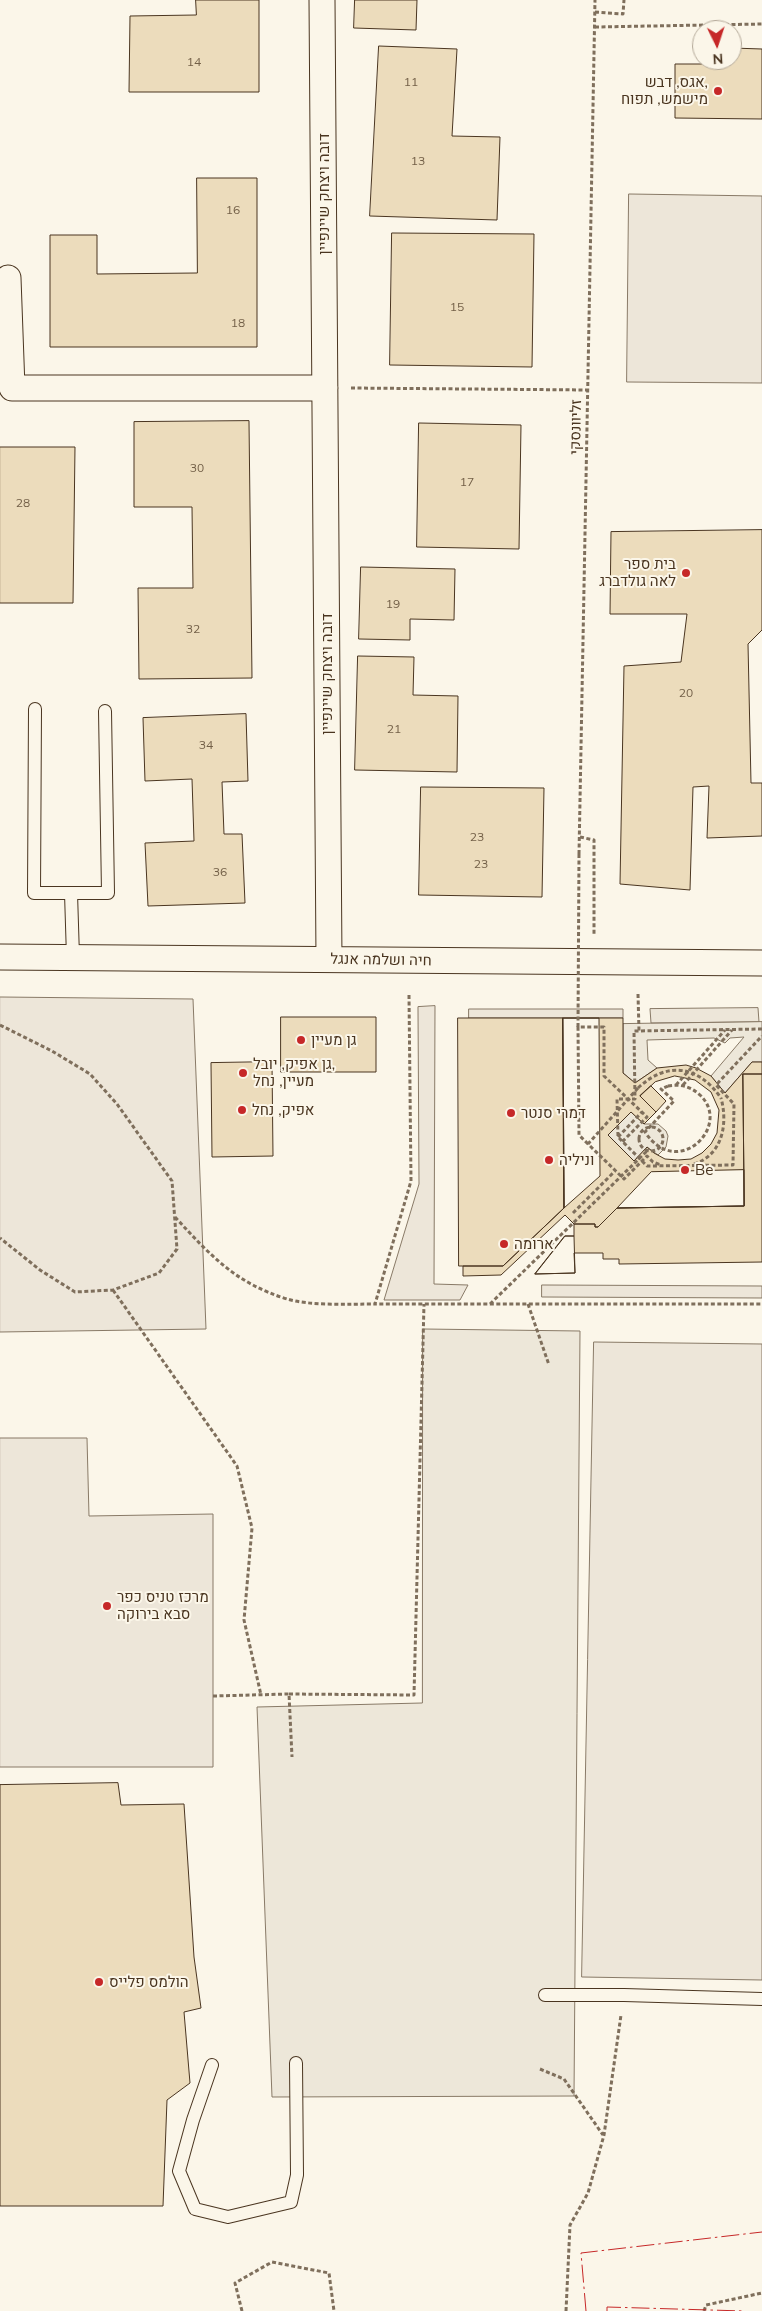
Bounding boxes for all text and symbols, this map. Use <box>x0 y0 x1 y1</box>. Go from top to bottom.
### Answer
north arrow <box>692 20 742 70</box>
text: N <box>712 50 724 68</box>
house number: 14 <box>187 55 201 69</box>
place label: אגס, דבש, מישמש, תפוח <box>621 73 708 108</box>
house number: 11 <box>404 75 418 89</box>
marker: אגס, דבש, מישמש, תפוח <box>712 85 724 97</box>
street label: דובה ויצחק שיינפיין <box>315 133 333 255</box>
house number: 13 <box>411 154 425 168</box>
house number: 16 <box>226 203 240 217</box>
house number: 15 <box>450 300 464 314</box>
house number: 18 <box>231 316 245 330</box>
street label: זליוונסקי <box>567 399 585 455</box>
house number: 30 <box>190 461 204 475</box>
house number: 17 <box>460 475 474 489</box>
house number: 28 <box>16 496 30 510</box>
place label: בית ספר לאה גולדברג <box>599 555 676 590</box>
marker: בית ספר לאה גולדברג <box>680 567 692 579</box>
house number: 19 <box>386 597 400 611</box>
street label: דובה ויצחק שיינפיין <box>318 613 336 735</box>
house number: 32 <box>186 622 200 636</box>
house number: 20 <box>679 686 693 700</box>
house number: 21 <box>387 722 401 736</box>
house number: 34 <box>199 738 213 752</box>
house number: 23 <box>470 830 484 844</box>
house number: 23 <box>474 857 488 871</box>
house number: 36 <box>213 865 227 879</box>
street label: חיה ושלמה אנגל <box>330 950 432 970</box>
place label: גן מעיין <box>311 1031 357 1049</box>
marker: גן מעיין <box>295 1034 307 1046</box>
place label: גן אפיק, יובל, מעיין, נחל <box>253 1055 335 1090</box>
marker: גן אפיק, יובל, מעיין, נחל <box>237 1067 249 1079</box>
place label: אפיק, נחל <box>252 1101 314 1119</box>
marker: אפיק, נחל <box>236 1104 248 1116</box>
place label: דמרי סנטר <box>521 1104 586 1122</box>
marker: דמרי סנטר <box>505 1107 517 1119</box>
place label: וניליה <box>559 1151 594 1169</box>
marker: וניליה <box>543 1154 555 1166</box>
place label: Be <box>695 1161 713 1179</box>
marker: Be <box>679 1164 691 1176</box>
place label: ארומה <box>514 1235 554 1253</box>
marker: ארומה <box>498 1238 510 1250</box>
place label: מרכז טניס כפר סבא בירוקה <box>117 1588 209 1623</box>
marker: מרכז טניס כפר סבא בירוקה <box>101 1600 113 1612</box>
place label: הולמס פלייס <box>109 1973 189 1991</box>
marker: הולמס פלייס <box>93 1976 105 1988</box>

